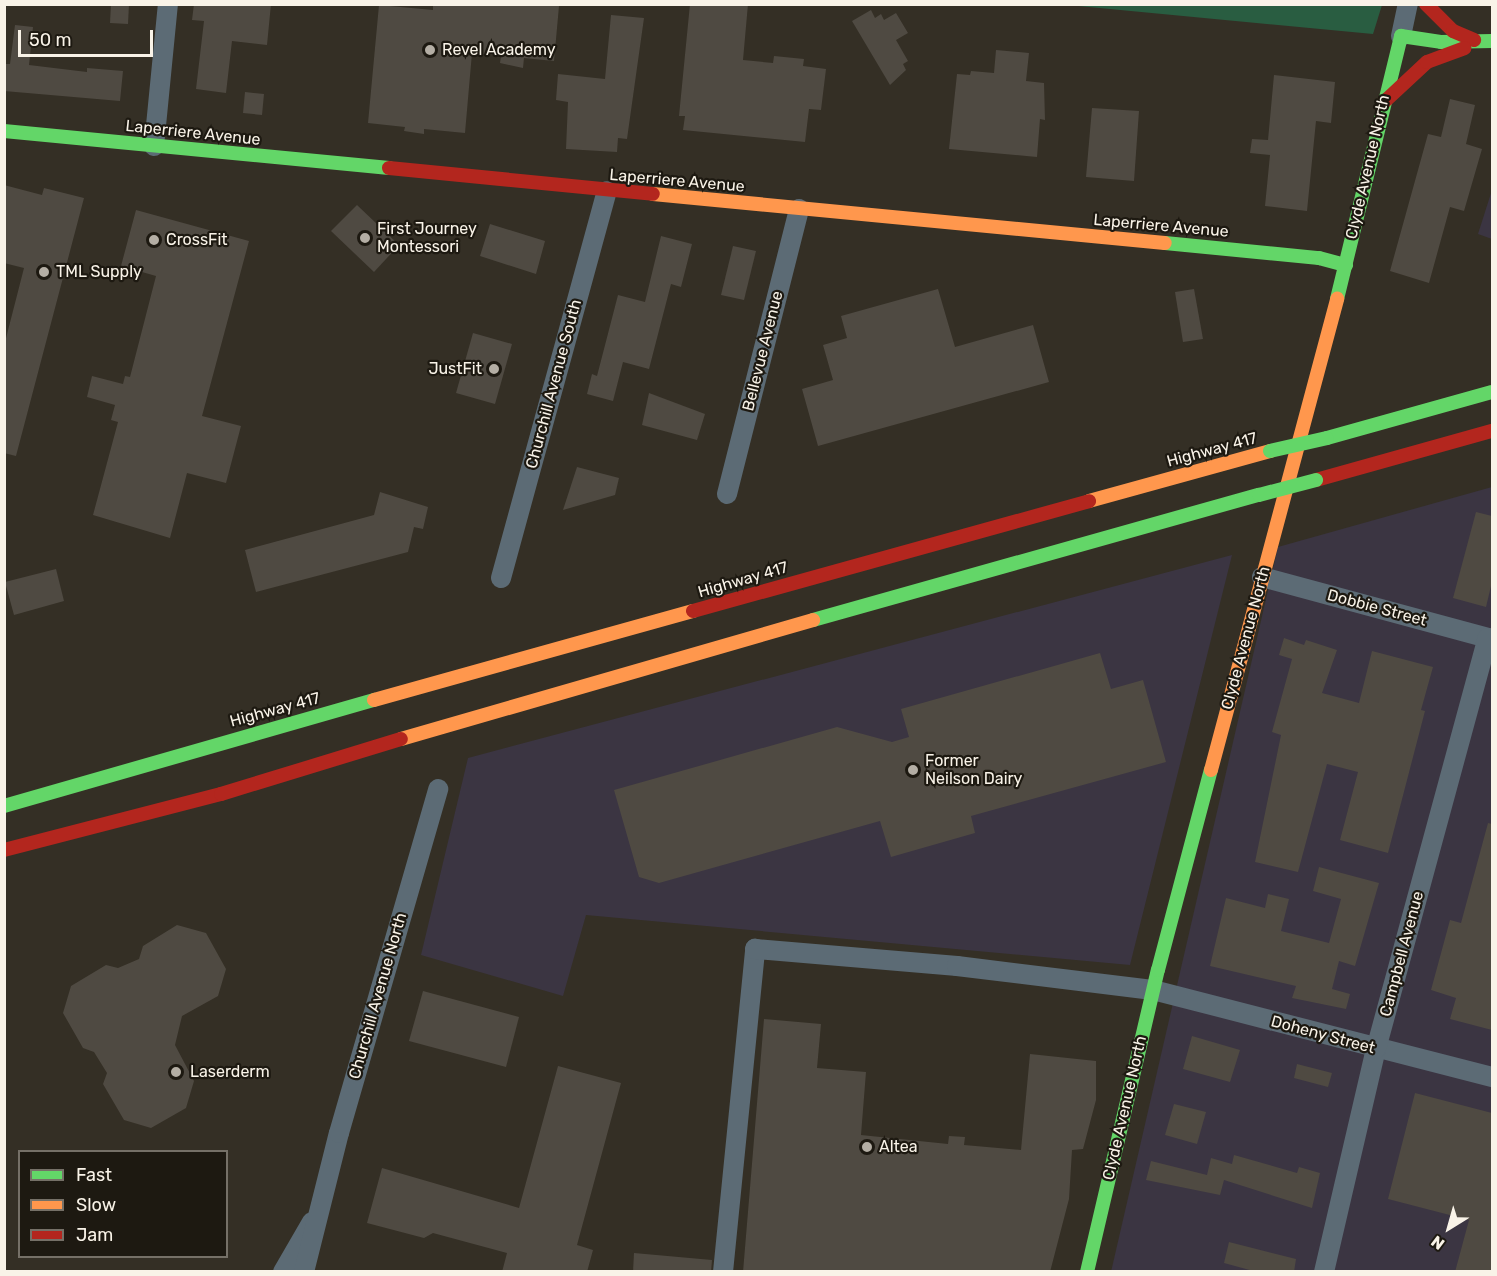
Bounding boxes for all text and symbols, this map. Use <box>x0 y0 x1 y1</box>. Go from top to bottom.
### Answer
scale bar <box>21 18 156 56</box>
text: 50 m <box>29 29 72 51</box>
place label: Revel Academy <box>442 40 556 60</box>
marker: Revel Academy <box>423 43 437 57</box>
street label: Clyde Avenue North <box>1342 93 1394 241</box>
street label: Laperriere Avenue <box>124 116 262 150</box>
street label: Laperriere Avenue <box>608 166 746 196</box>
street label: Laperriere Avenue <box>1092 211 1230 241</box>
place label: First Journey Montessori <box>377 219 477 257</box>
place label: CrossFit <box>166 230 228 250</box>
marker: First Journey Montessori <box>358 231 372 245</box>
marker: CrossFit <box>147 233 161 247</box>
place label: TML Supply <box>56 262 142 282</box>
marker: TML Supply <box>37 265 51 279</box>
street label: Bellevue Avenue <box>739 289 787 413</box>
street label: Churchill Avenue South <box>522 297 586 471</box>
place label: JustFit <box>428 359 482 379</box>
marker: JustFit <box>487 362 501 376</box>
street label: Highway 417 <box>1165 429 1259 471</box>
street label: Highway 417 <box>696 558 790 602</box>
street label: Clyde Avenue North <box>1218 564 1274 712</box>
street label: Dobbie Street <box>1325 585 1429 631</box>
street label: Highway 417 <box>228 689 322 731</box>
place label: Former Neilson Dairy <box>925 751 1022 789</box>
marker: Former Neilson Dairy <box>906 763 920 777</box>
street label: Campbell Avenue <box>1376 889 1428 1019</box>
street label: Churchill Avenue North <box>345 910 411 1082</box>
street label: Doheny Street <box>1269 1012 1377 1058</box>
street label: Clyde Avenue North <box>1099 1034 1151 1182</box>
place label: Laserderm <box>190 1062 270 1082</box>
marker: Laserderm <box>167 1063 185 1081</box>
place label: Altea <box>879 1137 918 1157</box>
marker: Altea <box>860 1140 874 1154</box>
legend <box>18 1150 228 1258</box>
text: Fast <box>76 1164 112 1186</box>
text: Slow <box>76 1194 116 1216</box>
north arrow <box>1419 1198 1479 1258</box>
text: Jam <box>76 1224 113 1246</box>
text: N <box>1428 1232 1448 1254</box>

